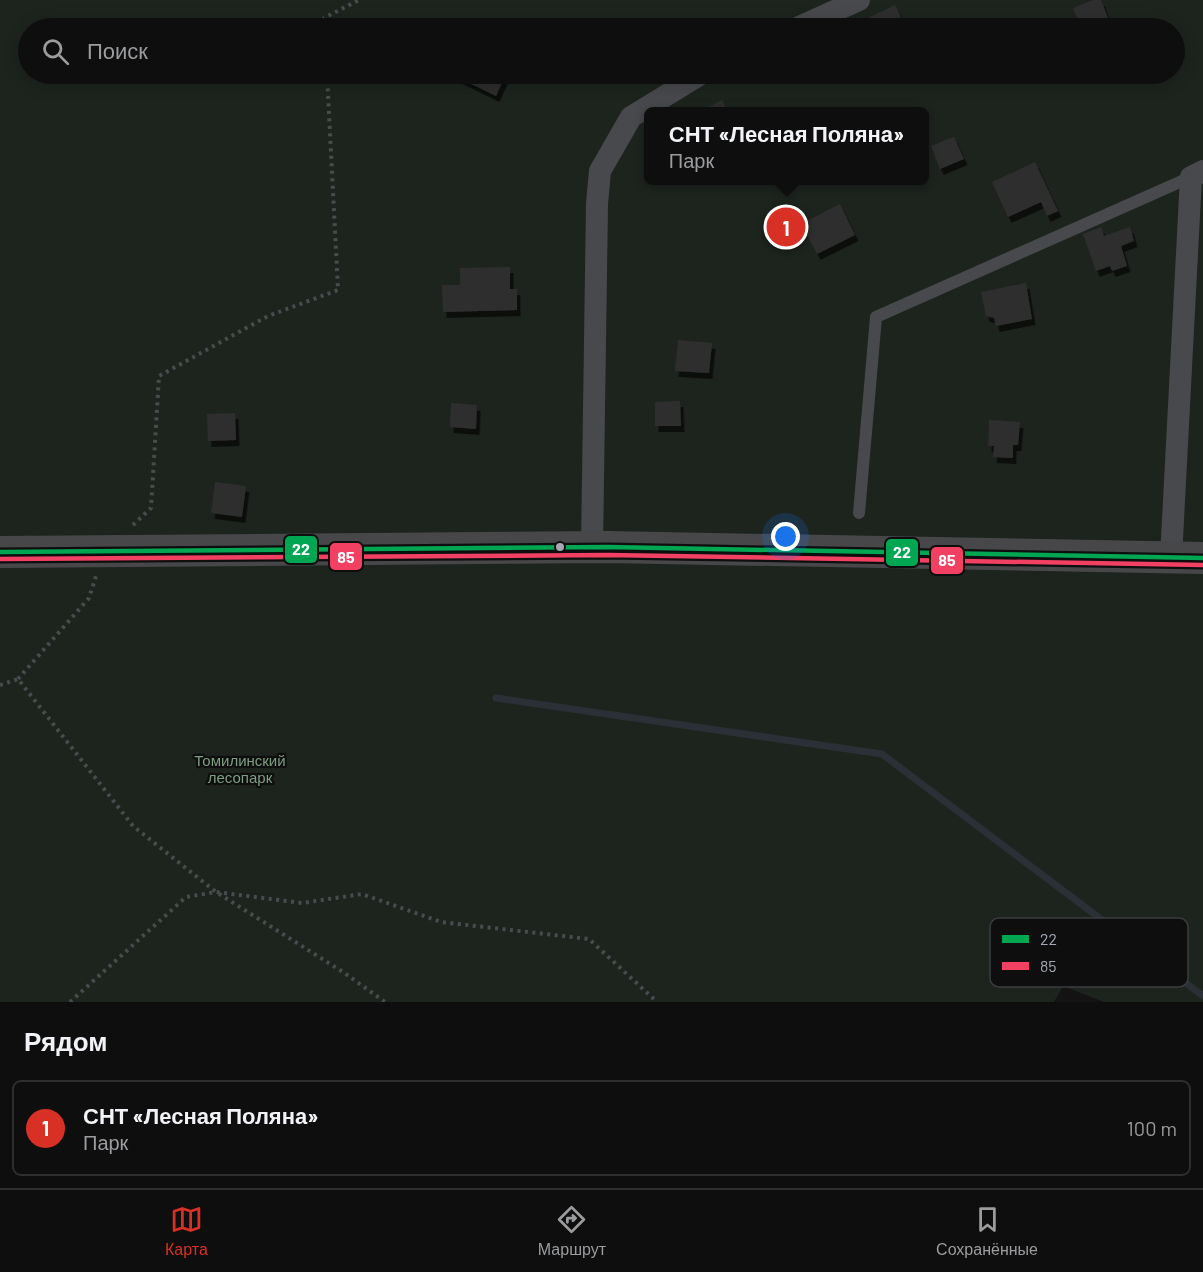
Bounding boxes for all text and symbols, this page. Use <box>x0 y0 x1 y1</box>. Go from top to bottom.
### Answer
search box <box>18 18 1185 84</box>
icon: search <box>39 35 72 68</box>
text: Поиск <box>87 37 148 63</box>
popup <box>644 107 929 185</box>
text: СНТ «Лесная Поляна» <box>669 120 904 146</box>
text: Парк <box>669 148 714 172</box>
pin: 1 <box>766 204 806 250</box>
your location <box>771 522 800 551</box>
line badge: 22 <box>284 535 318 564</box>
line badge: 22 <box>885 538 919 567</box>
text: 22 <box>292 539 310 558</box>
unlabelled marker <box>554 541 566 553</box>
line badge: 85 <box>329 542 363 571</box>
text: 22 <box>893 542 911 561</box>
line badge: 85 <box>930 546 964 575</box>
text: 85 <box>337 547 355 566</box>
text: 85 <box>938 550 956 569</box>
park label: Томилинский лесопарк <box>194 751 286 786</box>
legend <box>990 918 1188 987</box>
text: 22 <box>1040 929 1057 948</box>
text: 85 <box>1040 956 1057 975</box>
text: Рядом <box>24 1025 107 1056</box>
text: СНТ «Лесная Поляна» <box>83 1102 318 1128</box>
text: 1 <box>42 1116 49 1140</box>
text: 100 m <box>1127 1116 1177 1140</box>
text: Парк <box>83 1130 128 1154</box>
tab: Карта <box>165 1203 208 1259</box>
tab: Маршрут <box>538 1203 606 1259</box>
tab: Сохранённые <box>936 1203 1038 1259</box>

